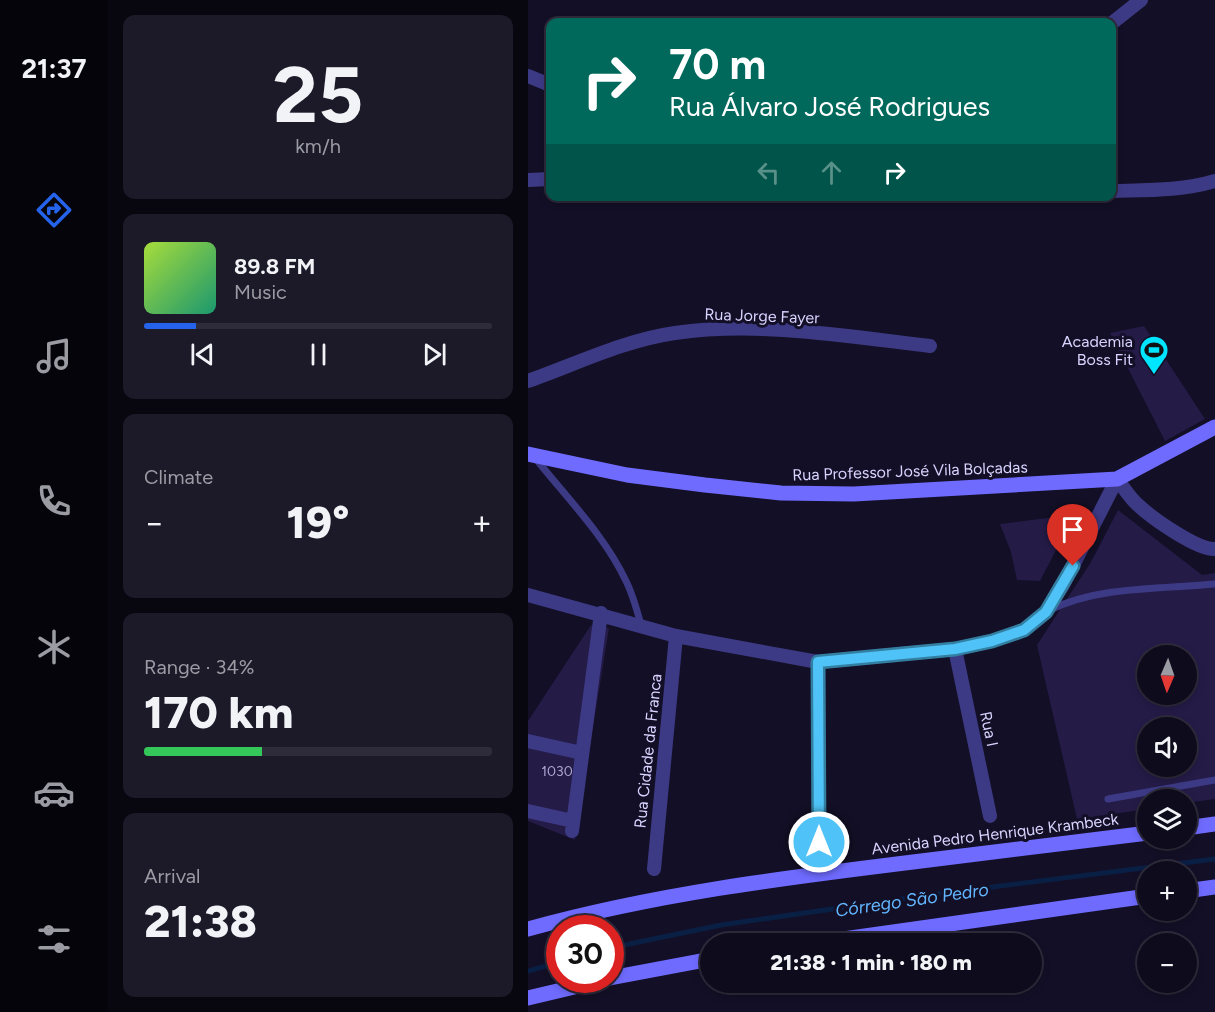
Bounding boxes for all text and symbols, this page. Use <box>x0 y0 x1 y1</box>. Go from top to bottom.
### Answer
text: 70 m <box>669 39 766 90</box>
icon: right <box>570 42 648 120</box>
text: 25 <box>273 48 363 142</box>
text: 21:37 <box>21 52 87 85</box>
text: Rua Álvaro José Rodrigues <box>669 90 990 123</box>
text: km/h <box>295 134 341 158</box>
icon: left <box>752 156 785 189</box>
icon: ahead <box>815 156 848 189</box>
icon: right <box>878 156 911 189</box>
icon: directions <box>33 189 75 231</box>
text: 89.8 FM <box>234 253 315 280</box>
text: Music <box>234 280 287 304</box>
street label: Rua Jorge Fayer <box>704 304 820 328</box>
place label: Academia Boss Fit <box>1062 332 1133 369</box>
sports icon: Academia Boss Fit <box>1138 334 1170 376</box>
icon: music <box>33 335 75 377</box>
icon: previous <box>186 338 219 371</box>
icon: pause <box>302 338 335 371</box>
icon: next <box>418 338 451 371</box>
street label: Rua Professor José Vila Bolçadas <box>792 457 1028 485</box>
text: Climate <box>144 465 213 489</box>
icon: phone <box>33 480 75 522</box>
text: 19° <box>287 495 349 549</box>
text: − <box>144 503 165 542</box>
text: + <box>471 503 492 542</box>
pin <box>1047 504 1098 566</box>
icon: arrive <box>1056 513 1089 546</box>
icon: climate <box>33 626 75 668</box>
north arrow <box>1137 645 1197 705</box>
map controls <box>1137 645 1197 993</box>
text: Range · 34% <box>144 655 255 679</box>
street label: Rua Cidade da Franca <box>630 673 666 829</box>
text: 170 km <box>144 685 293 739</box>
street label: Rua I <box>976 710 1002 748</box>
button: sound <box>1137 717 1197 777</box>
house number: 1030 <box>541 763 573 780</box>
icon: car <box>33 772 75 814</box>
button: layers <box>1137 789 1197 849</box>
street label: Avenida Pedro Henrique Krambeck <box>870 809 1120 859</box>
position arrow <box>787 810 851 874</box>
button: + <box>1137 861 1197 921</box>
text: Arrival <box>144 864 200 888</box>
water label: Córrego São Pedro <box>834 878 990 922</box>
text: 21:38 <box>144 894 257 948</box>
speed limit sign: 30 <box>546 915 624 993</box>
icon: filters <box>33 918 75 960</box>
button: − <box>1137 933 1197 993</box>
text: 21:38 · 1 min · 180 m <box>770 949 972 976</box>

